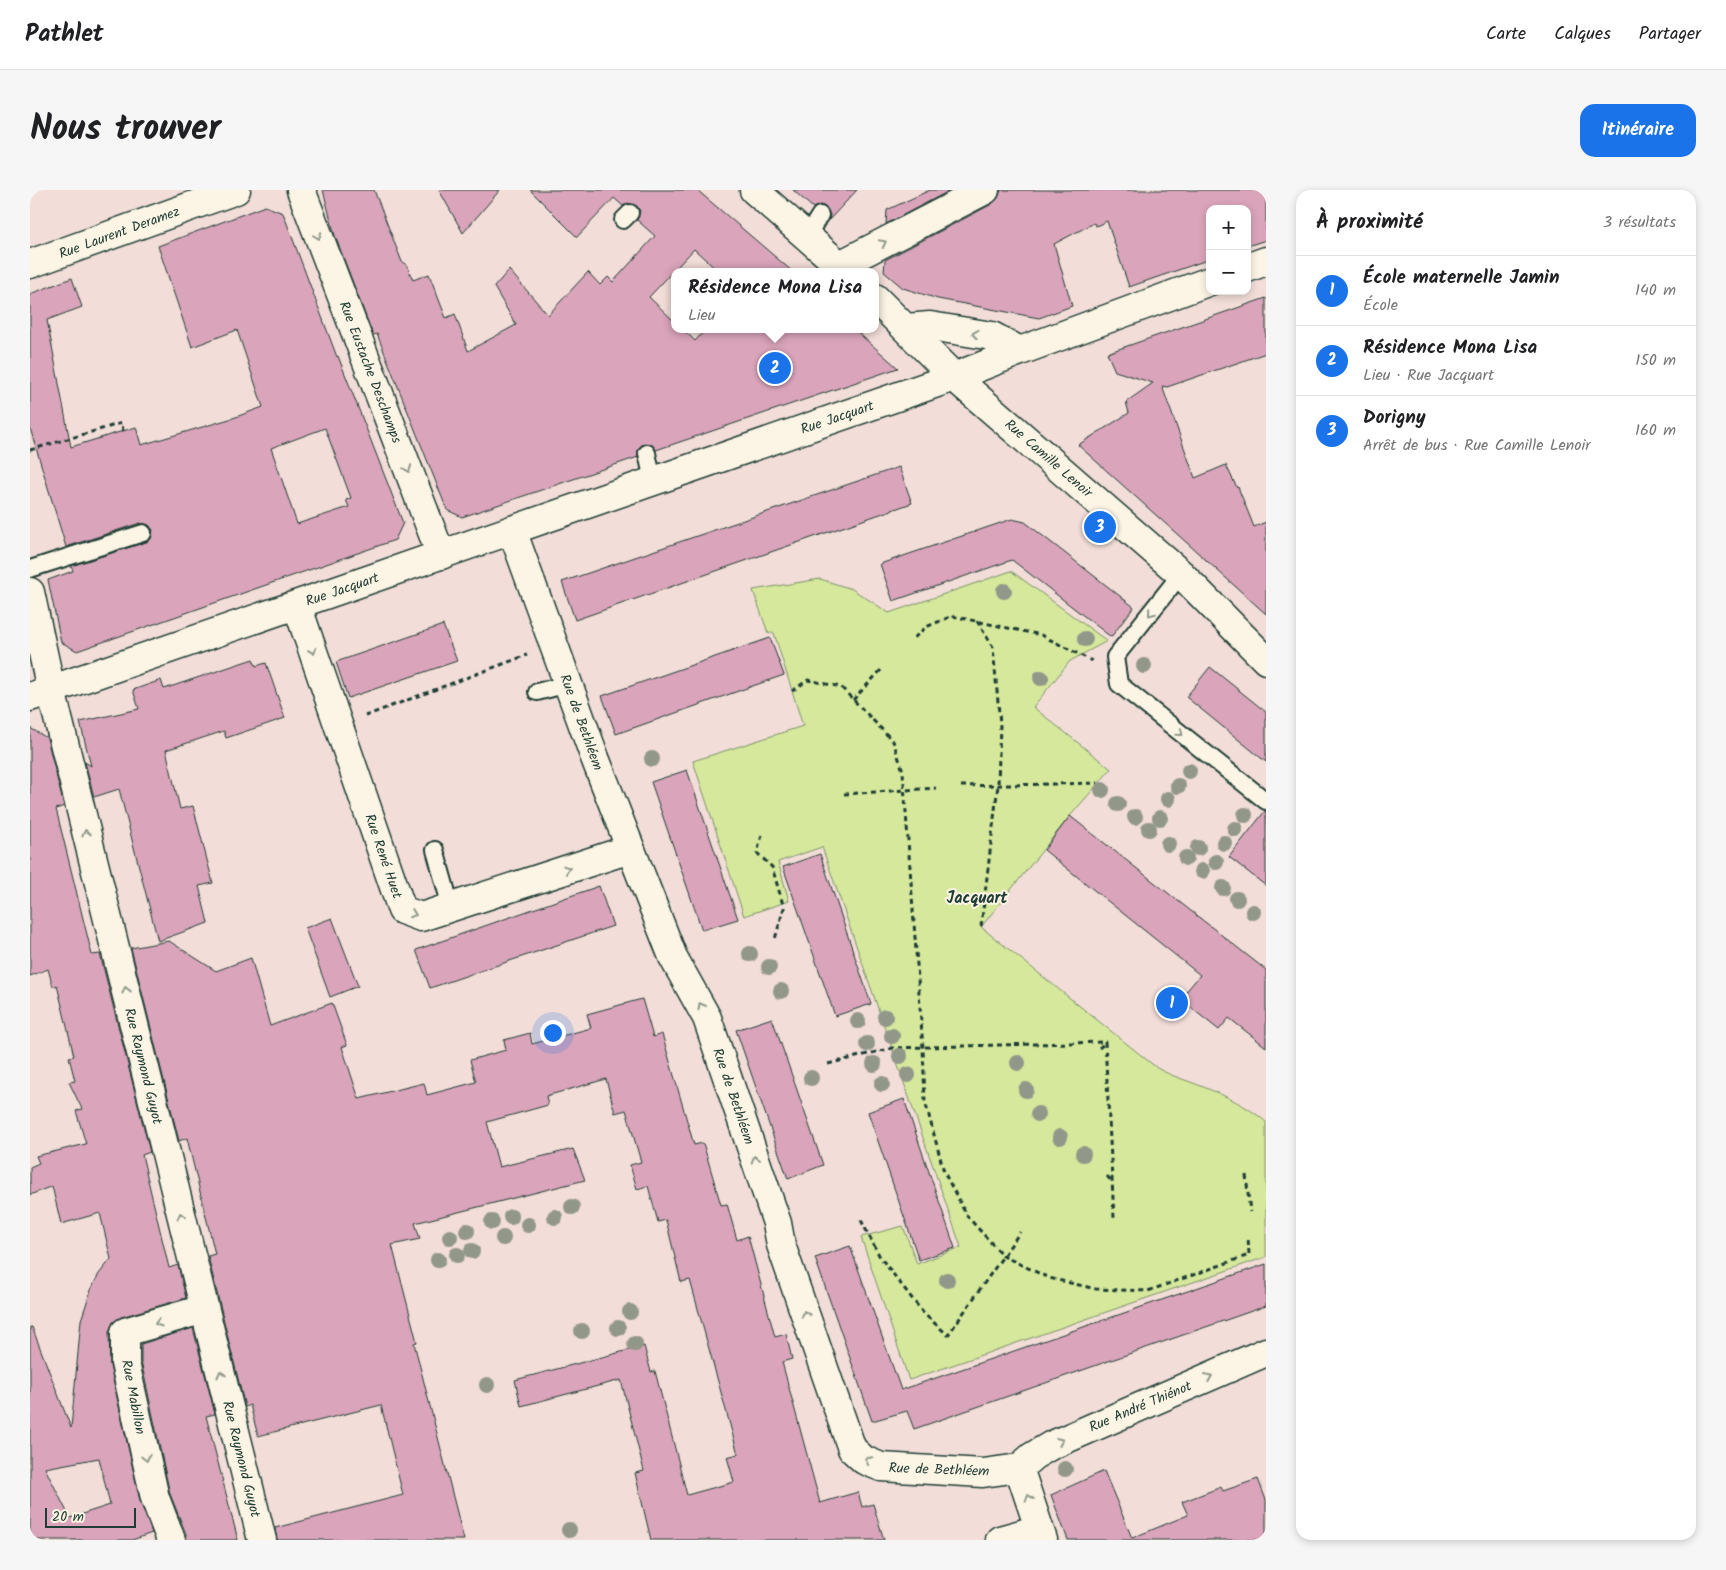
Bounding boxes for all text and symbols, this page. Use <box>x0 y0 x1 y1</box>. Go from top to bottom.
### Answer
text: Pathlet <box>25 15 104 54</box>
text: Carte <box>1486 20 1526 49</box>
text: Calques <box>1554 20 1611 49</box>
text: Partager <box>1639 20 1701 49</box>
text: Nous trouver <box>30 102 221 158</box>
button: Itinéraire <box>1580 104 1696 157</box>
street label: Rue Laurent Deramez <box>56 201 183 265</box>
map controls <box>1206 205 1251 295</box>
button: + <box>1206 205 1251 250</box>
text: À proximité <box>1316 206 1423 239</box>
text: 3 résultats <box>1603 210 1676 235</box>
one-way arrow <box>312 231 322 239</box>
one-way arrow <box>878 239 887 249</box>
button: − <box>1206 250 1251 295</box>
text: École maternelle Jamin <box>1363 263 1559 293</box>
popup <box>671 268 879 333</box>
text: Résidence Mona Lisa <box>688 273 862 303</box>
text: 1 <box>1330 278 1334 303</box>
text: 140 m <box>1635 278 1676 303</box>
text: École <box>1363 293 1398 318</box>
street label: Rue Eustache Deschamps <box>333 298 407 447</box>
text: Lieu <box>688 303 715 328</box>
one-way arrow <box>970 329 979 339</box>
text: Résidence Mona Lisa <box>1363 333 1537 363</box>
text: 2 <box>1327 348 1337 373</box>
text: 150 m <box>1635 348 1676 373</box>
pin: 2 <box>759 349 791 387</box>
text: Lieu · Rue Jacquart <box>1363 363 1494 388</box>
street label: Rue Jacquart <box>798 395 877 441</box>
text: Dorigny <box>1363 403 1426 433</box>
street label: Rue Camille Lenoir <box>999 414 1098 504</box>
text: 3 <box>1328 418 1336 443</box>
text: 160 m <box>1635 418 1676 443</box>
text: Arrêt de bus · Rue Camille Lenoir <box>1363 433 1591 458</box>
one-way arrow <box>401 464 412 473</box>
pin: 3 <box>1084 508 1116 546</box>
street label: Rue Jacquart <box>303 567 382 613</box>
one-way arrow <box>1148 607 1157 616</box>
one-way arrow <box>307 646 317 654</box>
street label: Rue de Bethléem <box>553 671 609 773</box>
one-way arrow <box>1174 727 1183 735</box>
street label: Rue René Huet <box>358 811 408 902</box>
one-way arrow <box>82 829 92 837</box>
one-way arrow <box>562 865 571 875</box>
district label: Jacquart <box>946 886 1008 911</box>
one-way arrow <box>408 908 416 918</box>
pin: 1 <box>1156 984 1188 1022</box>
one-way arrow <box>121 987 131 995</box>
one-way arrow <box>697 1003 707 1012</box>
street label: Rue Raymond Guyot <box>118 1006 168 1127</box>
your location <box>540 1020 566 1046</box>
street label: Rue de Bethléem <box>706 1045 760 1148</box>
one-way arrow <box>751 1155 761 1164</box>
one-way arrow <box>177 1213 187 1221</box>
one-way arrow <box>801 1310 811 1318</box>
one-way arrow <box>154 1317 162 1327</box>
street label: Rue Mabillon <box>115 1358 151 1436</box>
one-way arrow <box>216 1370 226 1378</box>
one-way arrow <box>1204 1372 1213 1383</box>
street label: Rue André Thiénot <box>1086 1375 1196 1439</box>
street label: Rue Raymond Guyot <box>216 1399 266 1520</box>
one-way arrow <box>1055 1437 1064 1448</box>
one-way arrow <box>140 1454 151 1463</box>
one-way arrow <box>864 1456 873 1466</box>
street label: Rue de Bethléem <box>888 1457 990 1483</box>
one-way arrow <box>1024 1495 1034 1503</box>
scale bar <box>45 1505 136 1528</box>
text: 20 m <box>52 1506 84 1528</box>

